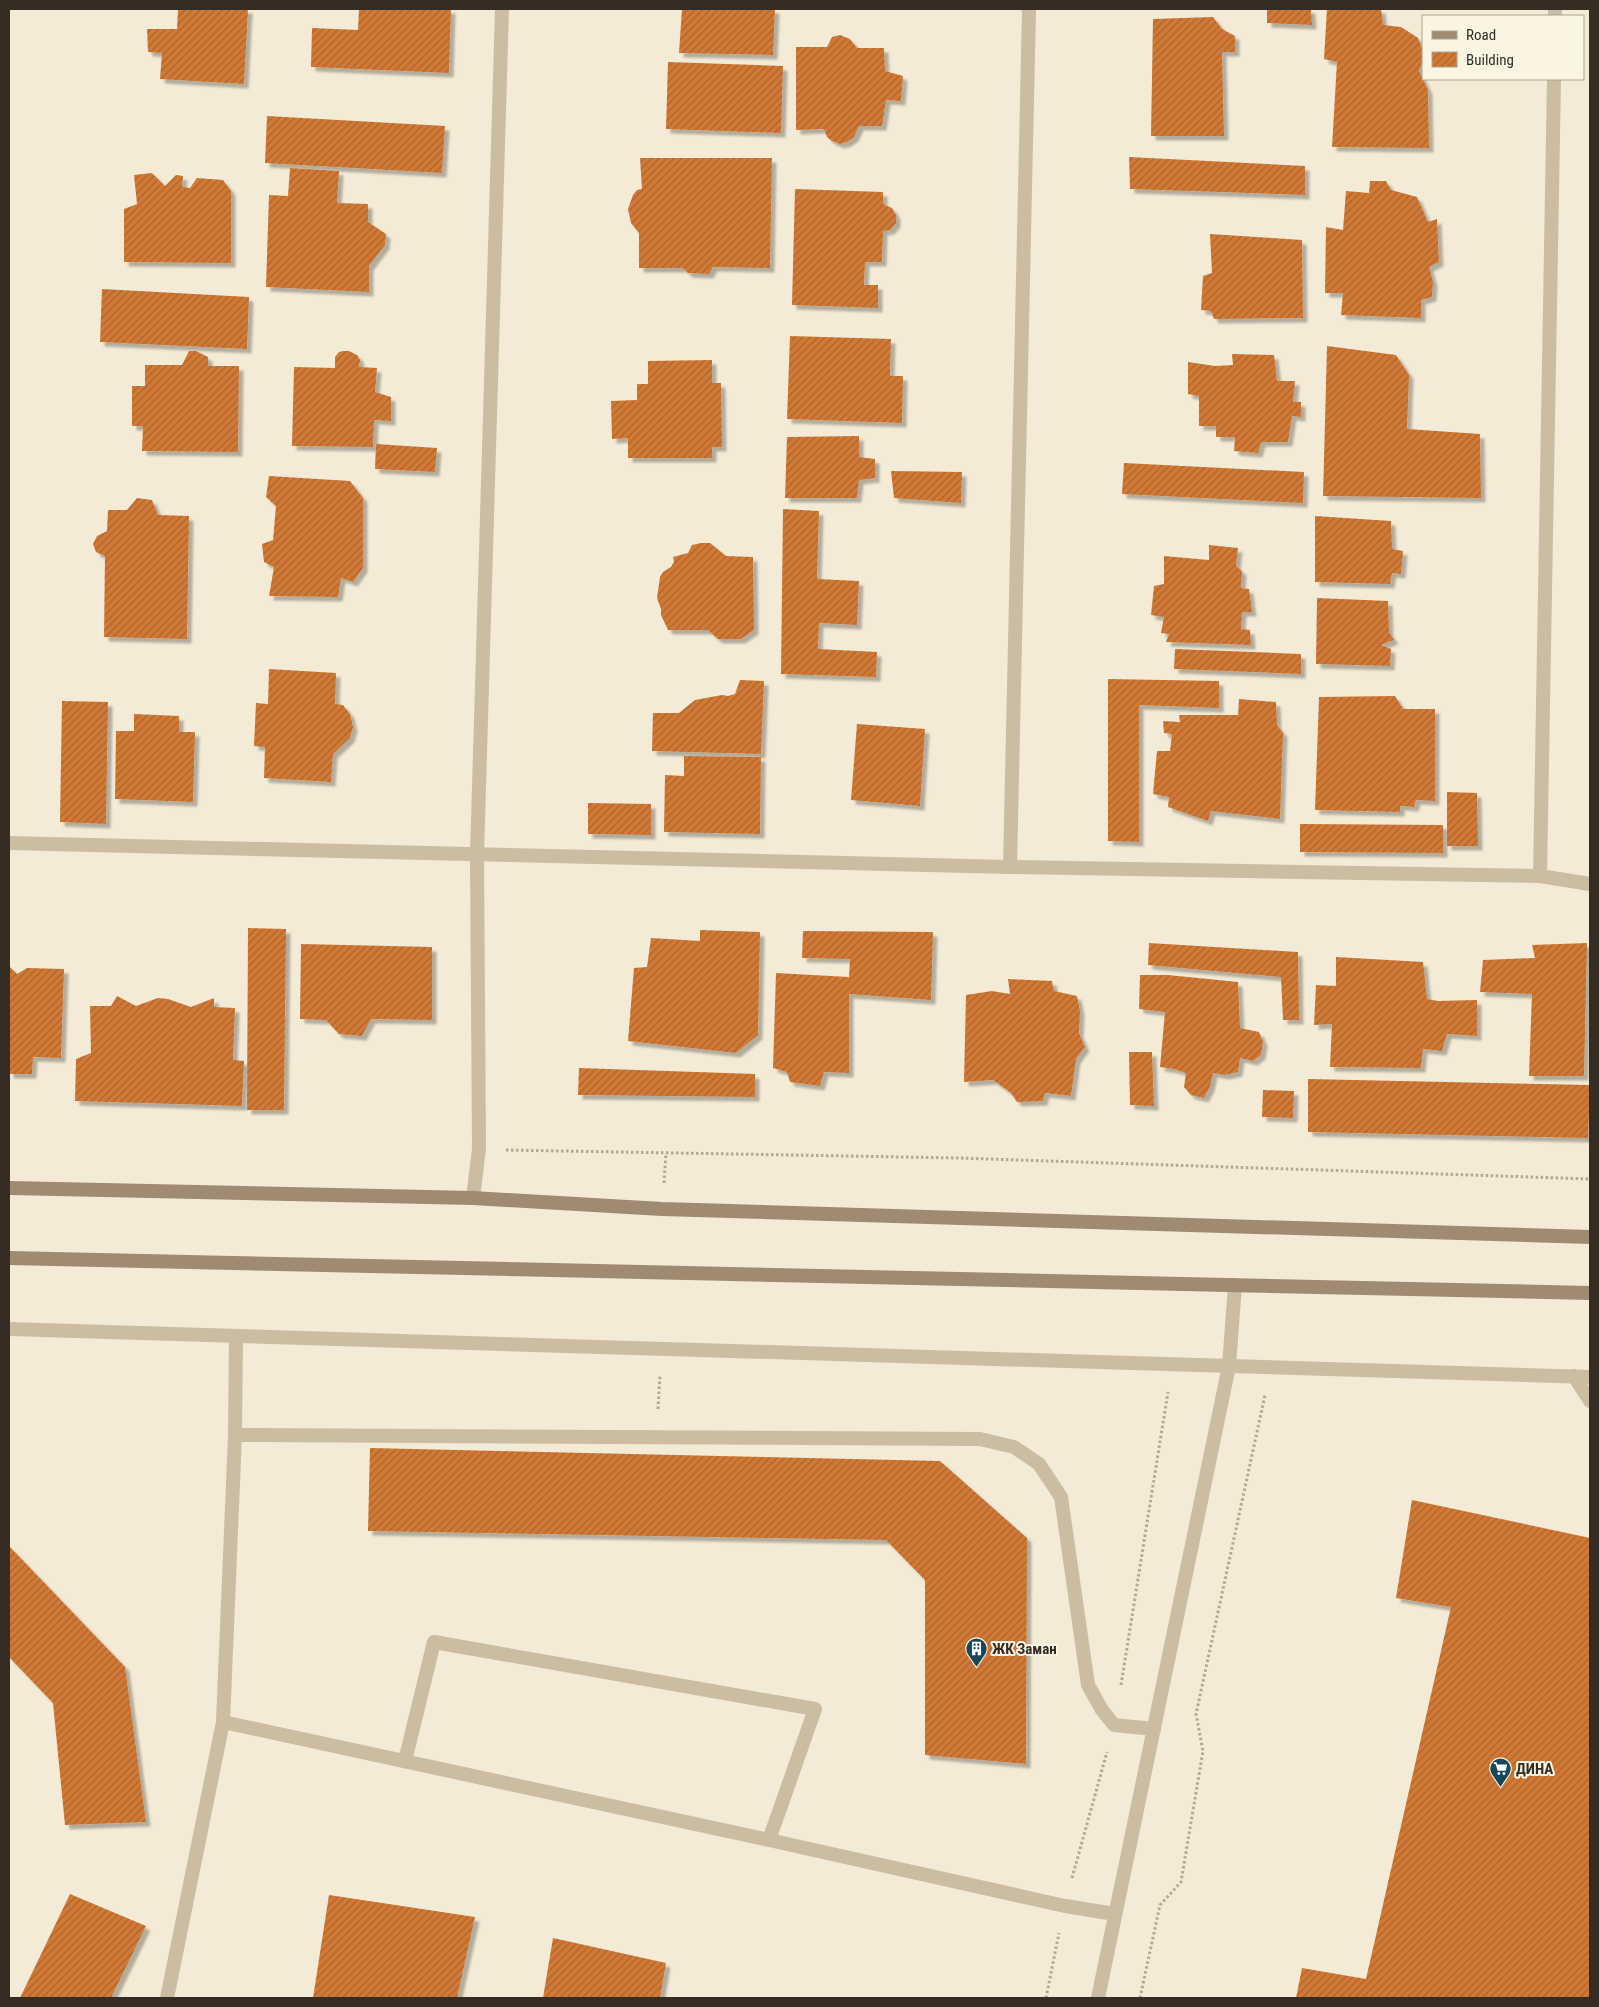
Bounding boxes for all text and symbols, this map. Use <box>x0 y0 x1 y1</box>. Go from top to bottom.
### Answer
legend <box>1422 15 1584 80</box>
text: Road <box>1466 26 1496 44</box>
text: Building <box>1466 51 1514 69</box>
building icon: ЖК Заман <box>964 1637 988 1668</box>
place label: ЖК Заман <box>992 1640 1057 1658</box>
supermarket icon: ДИНА <box>1488 1757 1512 1788</box>
place label: ДИНА <box>1516 1760 1553 1778</box>

